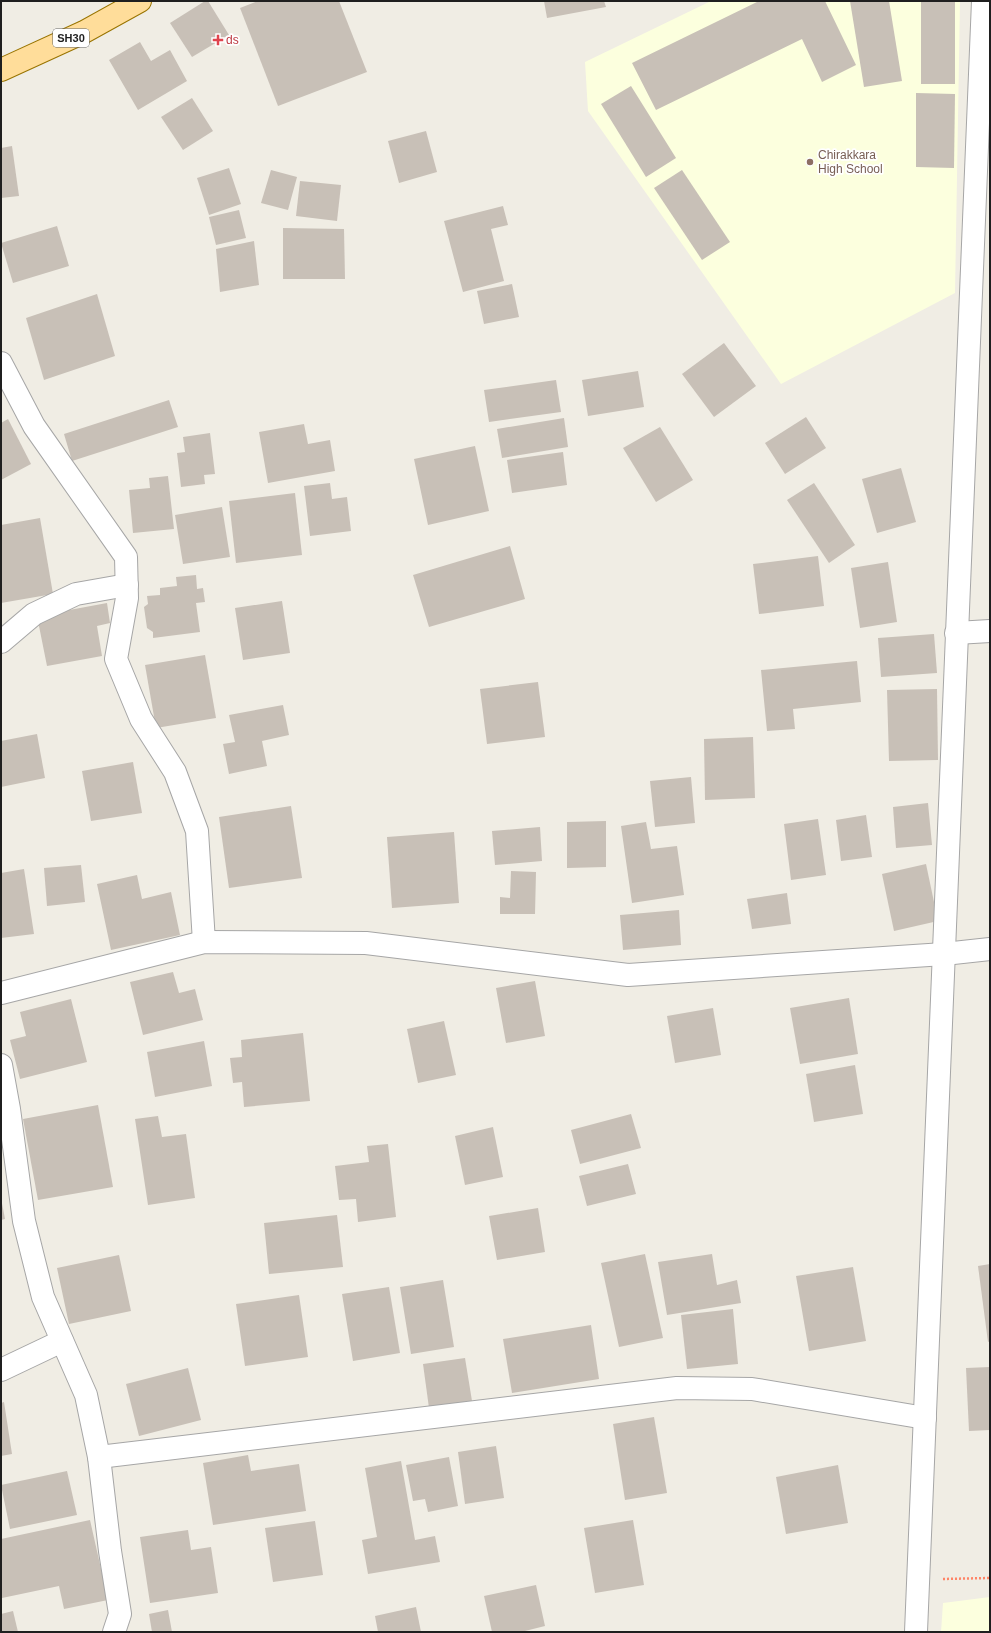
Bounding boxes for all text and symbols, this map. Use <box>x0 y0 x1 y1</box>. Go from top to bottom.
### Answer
road number: SH30 <box>53 29 89 47</box>
place label: ds <box>226 33 239 47</box>
marker: ds <box>213 35 223 45</box>
place label: Chirakkara High School <box>818 148 883 176</box>
marker: Chirakkara High School <box>805 157 815 167</box>

